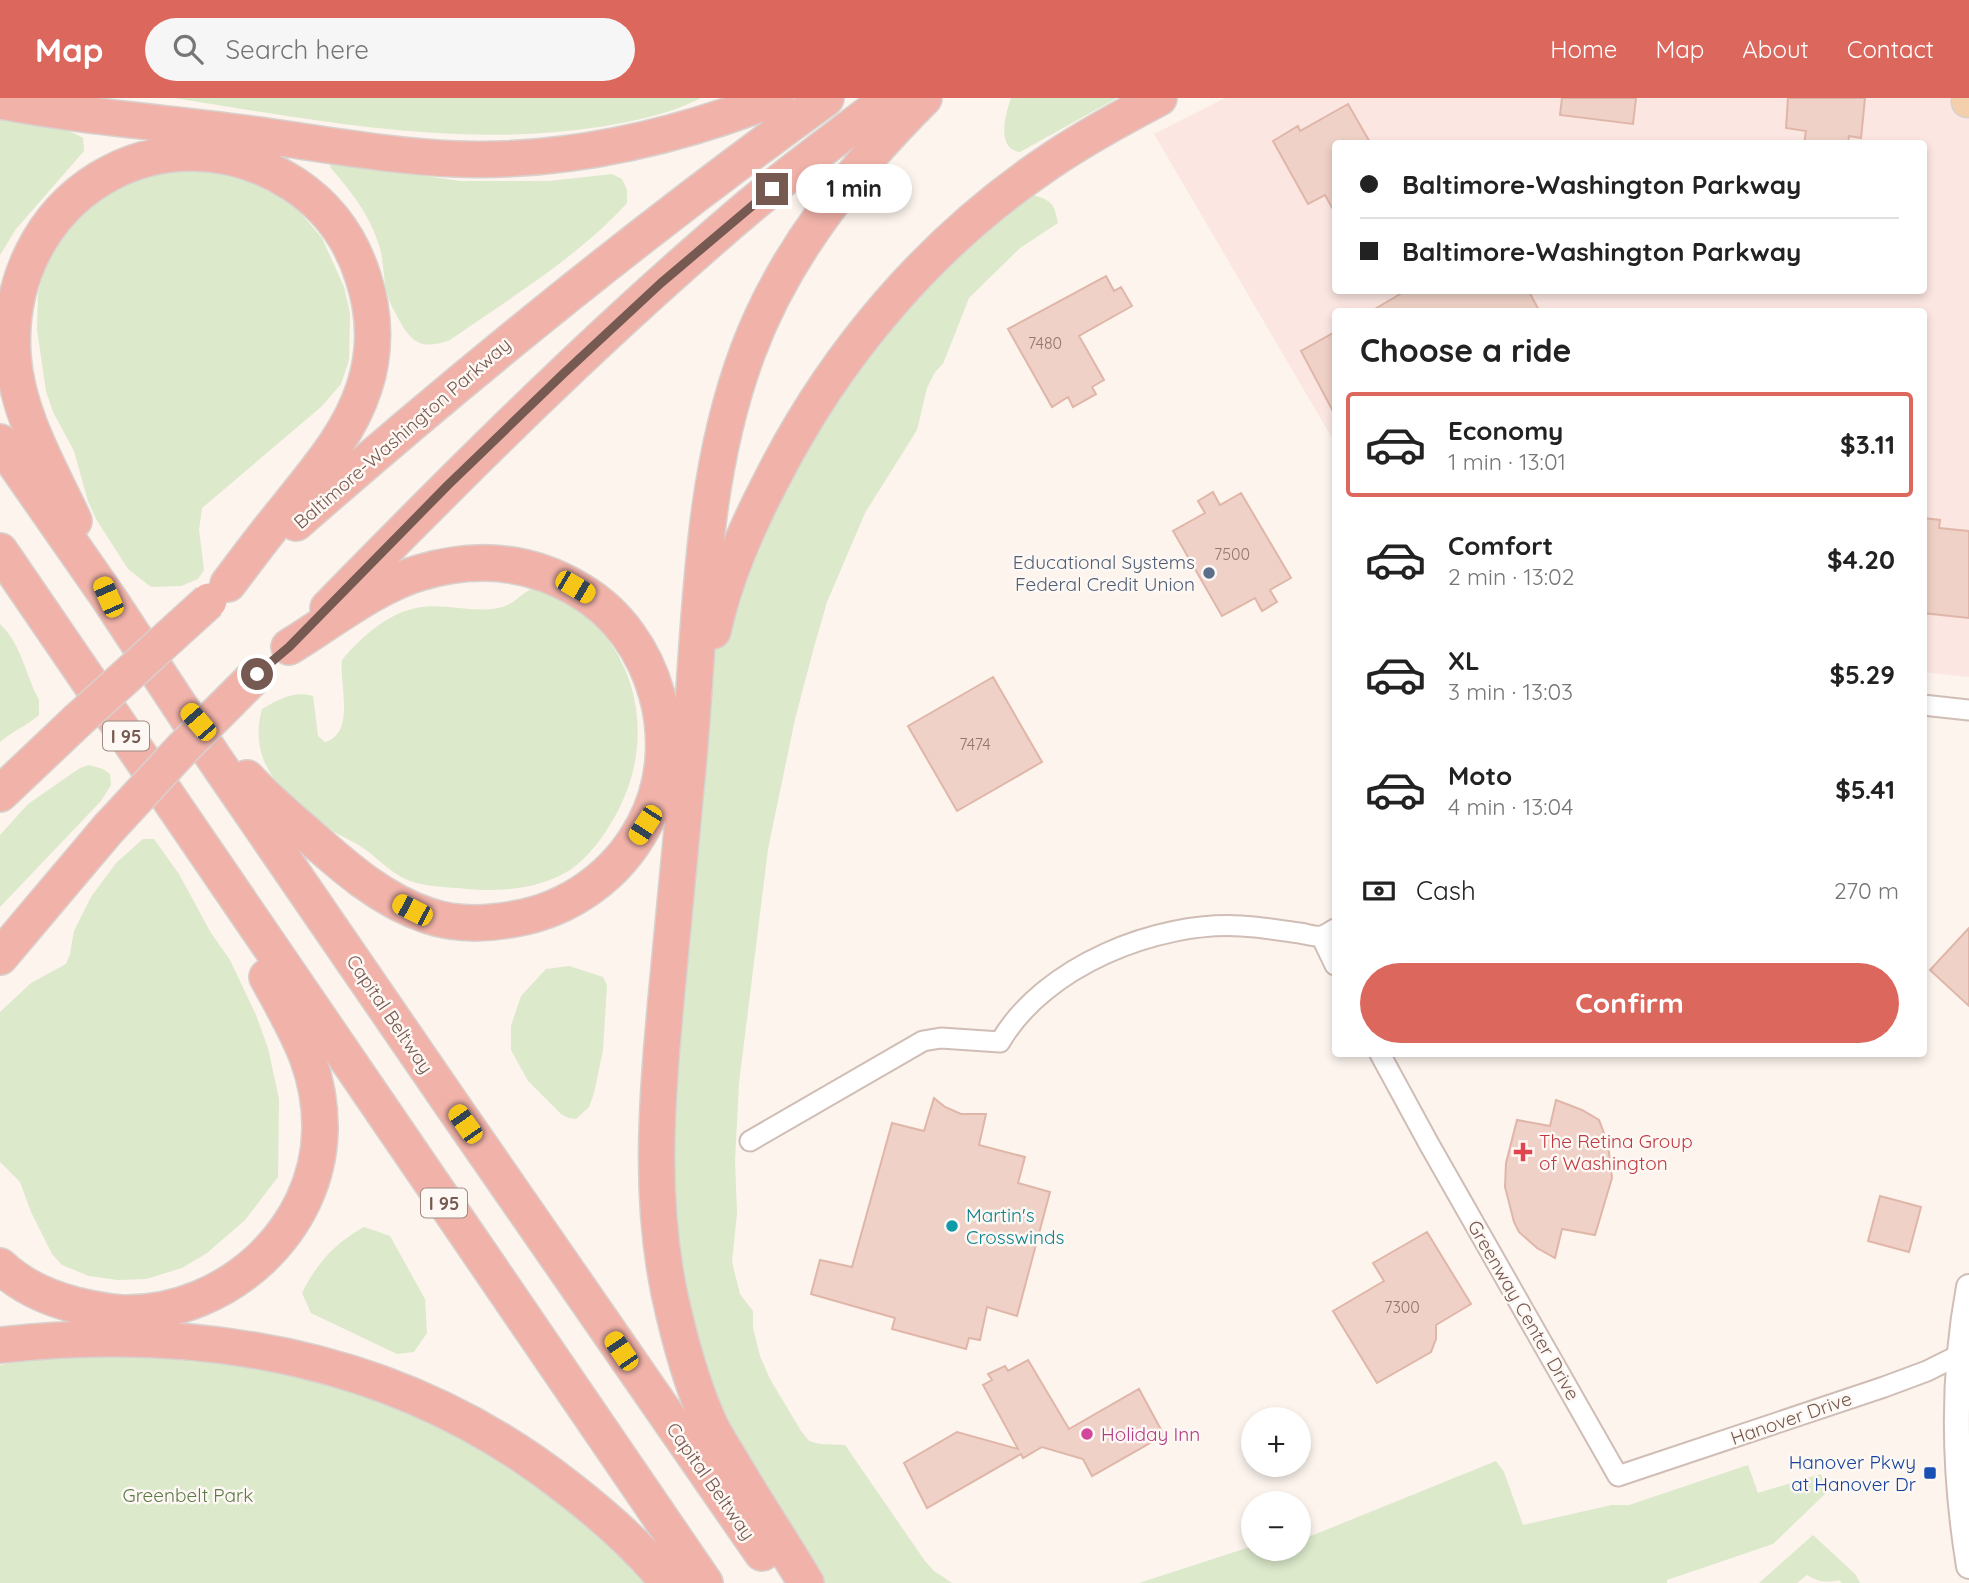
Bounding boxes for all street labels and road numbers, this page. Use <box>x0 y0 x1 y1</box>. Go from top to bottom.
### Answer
street label: Baltimore-Washington Parkway <box>289 332 515 534</box>
road number: I 95 <box>103 722 149 750</box>
street label: Capital Beltway <box>341 950 439 1078</box>
road number: I 95 <box>421 1188 467 1218</box>
street label: Greenway Center Drive <box>1463 1216 1585 1404</box>
street label: Hanover Drive <box>1727 1386 1855 1450</box>
street label: Capital Beltway <box>662 1417 760 1545</box>

